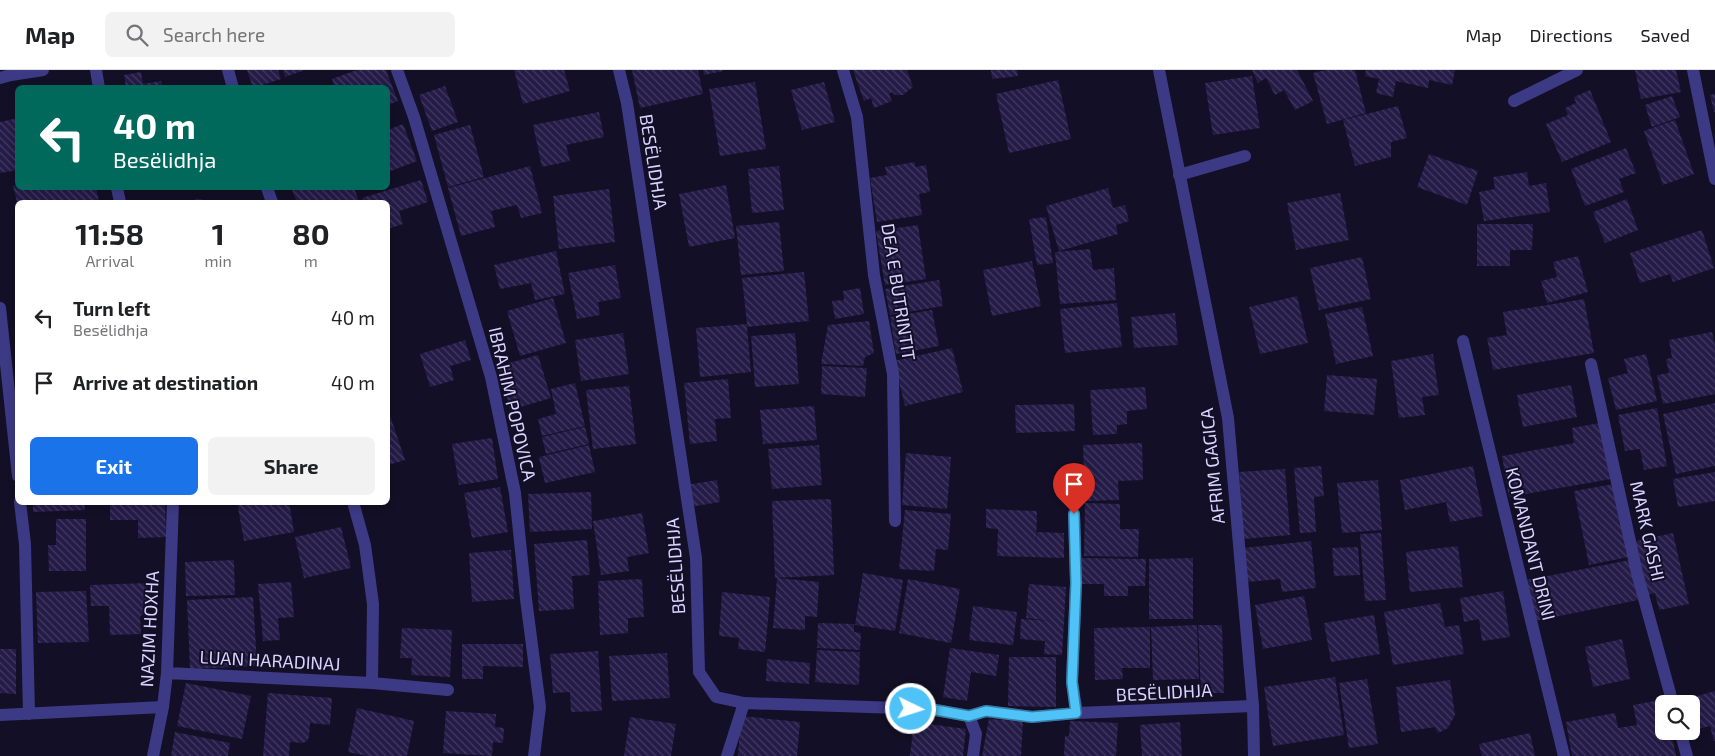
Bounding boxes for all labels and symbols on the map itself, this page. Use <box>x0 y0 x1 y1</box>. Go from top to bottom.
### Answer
street label: BESËLIDHJA <box>636 112 673 212</box>
street label: DEA E BUTRINTIT <box>877 222 921 363</box>
street label: IBRAHIM POPOVICA <box>485 325 542 484</box>
street label: AFRIM GAGICA <box>1195 406 1229 525</box>
pin <box>1053 463 1095 514</box>
street label: KOMANDANT DRINI <box>1501 465 1561 623</box>
street label: MARK GASHI <box>1626 479 1670 583</box>
street label: BESËLIDHJA <box>661 516 689 615</box>
street label: NAZIM HOXHA <box>135 569 163 688</box>
street label: LUAN HARADINAJ <box>199 645 341 675</box>
street label: BESËLIDHJA <box>1115 678 1214 706</box>
position arrow <box>884 682 936 734</box>

